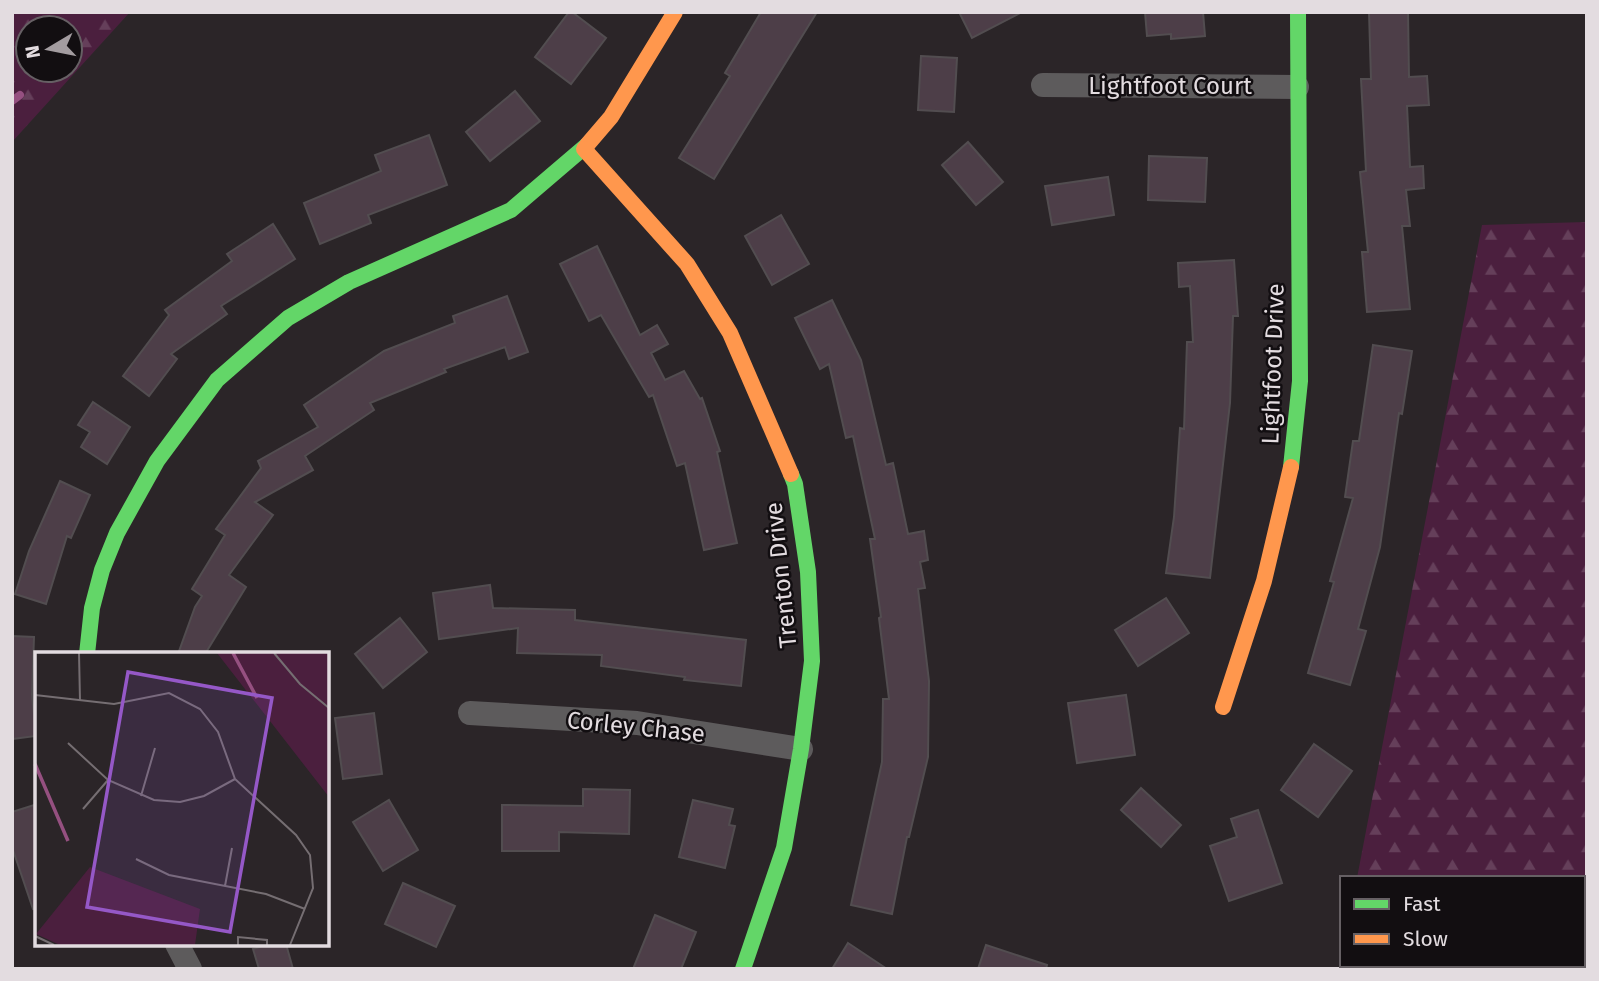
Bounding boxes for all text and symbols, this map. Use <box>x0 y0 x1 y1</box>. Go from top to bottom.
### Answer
north arrow <box>14 14 84 84</box>
text: N <box>20 44 45 60</box>
street label: Lightfoot Court <box>1088 72 1252 100</box>
street label: Lightfoot Drive <box>1256 283 1290 445</box>
street label: Trenton Drive <box>759 501 803 649</box>
inset map <box>35 652 329 946</box>
street label: Corley Chase <box>566 706 706 748</box>
legend <box>1340 876 1585 967</box>
text: Fast <box>1403 891 1441 917</box>
text: Slow <box>1403 926 1448 952</box>

